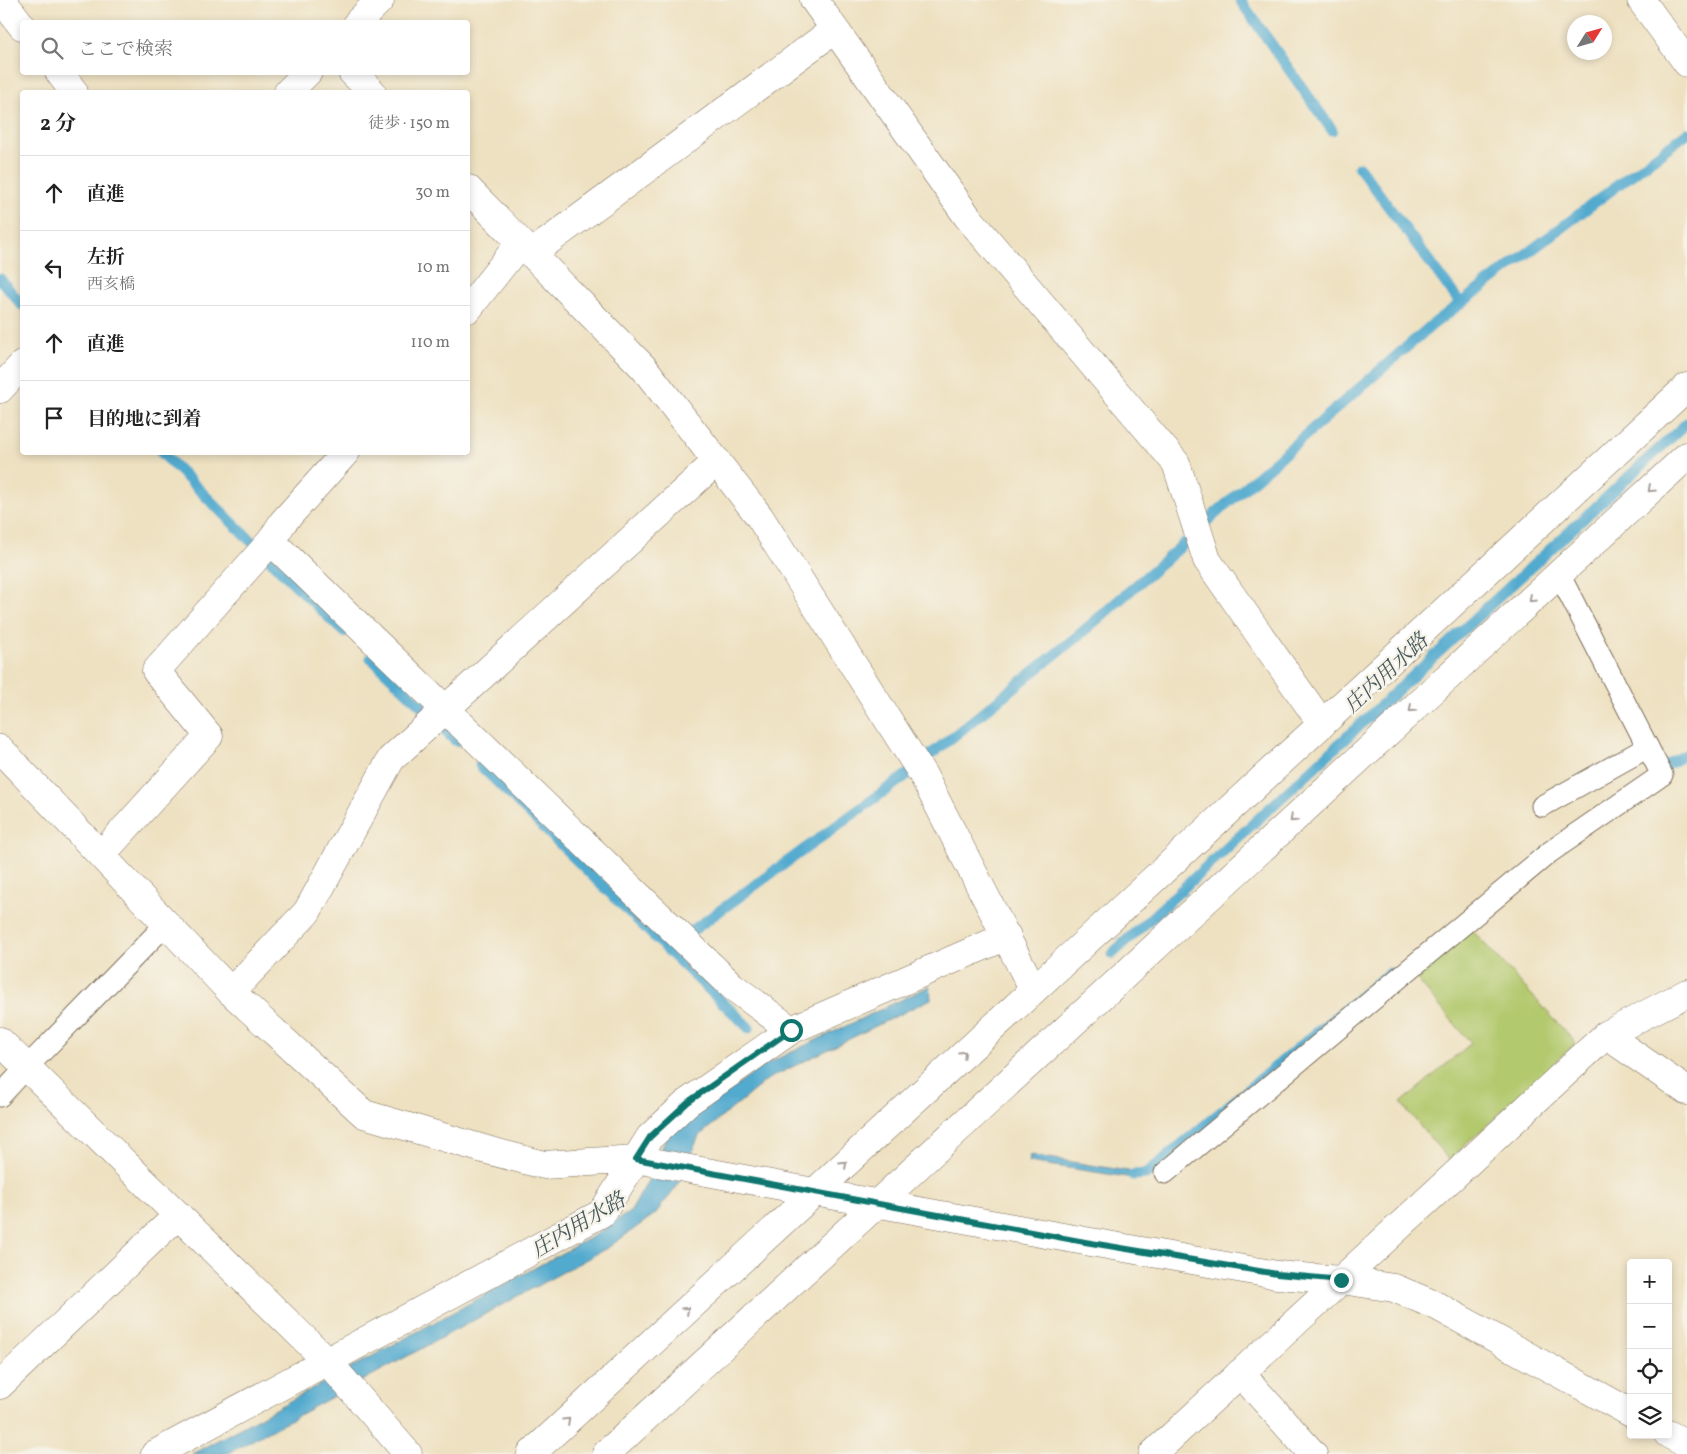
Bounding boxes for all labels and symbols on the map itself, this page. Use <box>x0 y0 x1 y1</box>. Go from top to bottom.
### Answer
north arrow <box>1567 15 1612 60</box>
one-way arrow <box>1648 483 1657 492</box>
one-way arrow <box>1528 593 1537 602</box>
water label: 庄内用水路 <box>1339 626 1437 720</box>
one-way arrow <box>1409 703 1418 712</box>
one-way arrow <box>1290 813 1299 822</box>
route start <box>780 1019 803 1042</box>
one-way arrow <box>958 1051 967 1060</box>
one-way arrow <box>838 1161 847 1170</box>
water label: 庄内用水路 <box>527 1186 633 1265</box>
route end <box>1330 1269 1353 1292</box>
one-way arrow <box>681 1307 690 1316</box>
one-way arrow <box>561 1418 570 1427</box>

